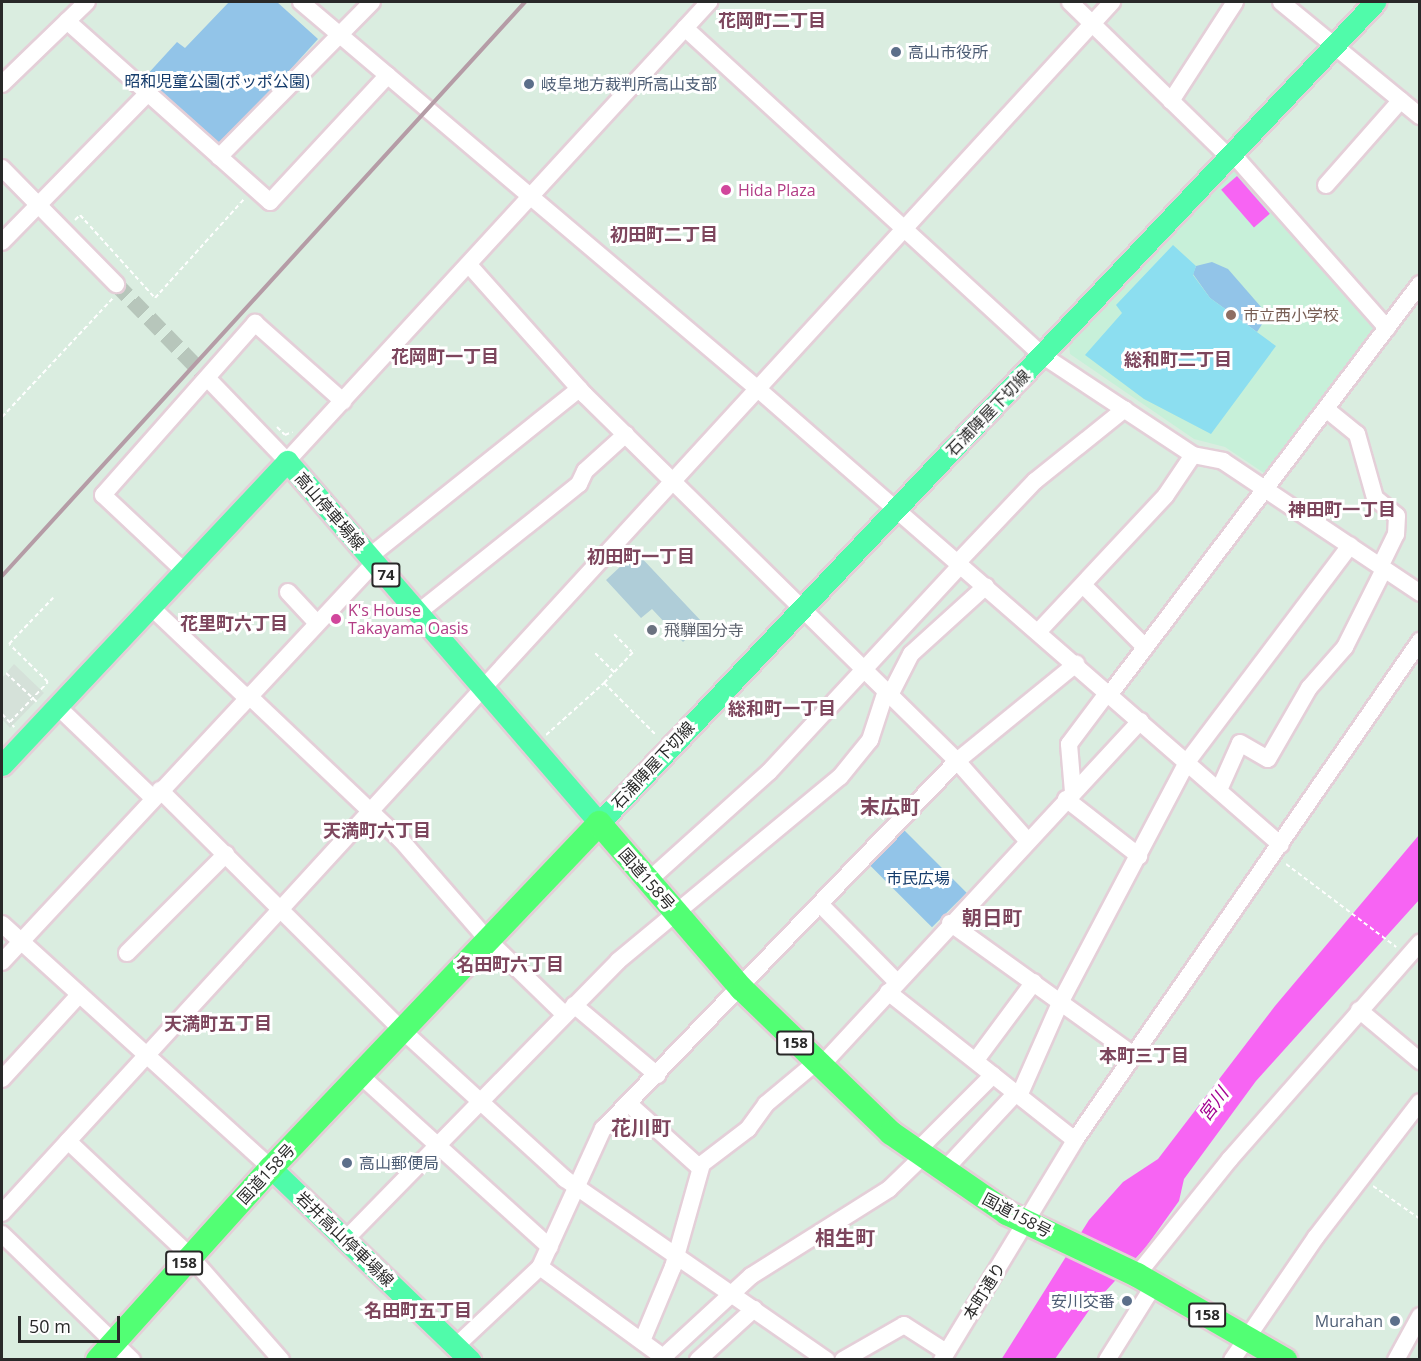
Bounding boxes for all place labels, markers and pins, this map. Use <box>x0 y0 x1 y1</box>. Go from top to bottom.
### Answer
place label: 高山市役所 <box>908 42 988 62</box>
marker: 高山市役所 <box>889 45 903 59</box>
place label: 岐阜地方裁判所高山支部 <box>541 74 717 94</box>
marker: 岐阜地方裁判所高山支部 <box>522 77 536 91</box>
place label: Hida Plaza <box>738 180 816 200</box>
marker: Hida Plaza <box>719 183 733 197</box>
place label: 市立西小学校 <box>1243 305 1339 325</box>
marker: 市立西小学校 <box>1224 308 1238 322</box>
place label: K's House Takayama Oasis <box>348 600 468 638</box>
marker: K's House Takayama Oasis <box>329 612 343 626</box>
place label: 飛騨国分寺 <box>664 620 744 640</box>
marker: 飛騨国分寺 <box>645 623 659 637</box>
place label: 高山郵便局 <box>359 1153 439 1173</box>
marker: 高山郵便局 <box>340 1156 354 1170</box>
place label: 安川交番 <box>1051 1291 1115 1311</box>
marker: 安川交番 <box>1120 1294 1134 1308</box>
place label: Murahan <box>1315 1311 1383 1331</box>
marker: Murahan <box>1388 1314 1402 1328</box>

